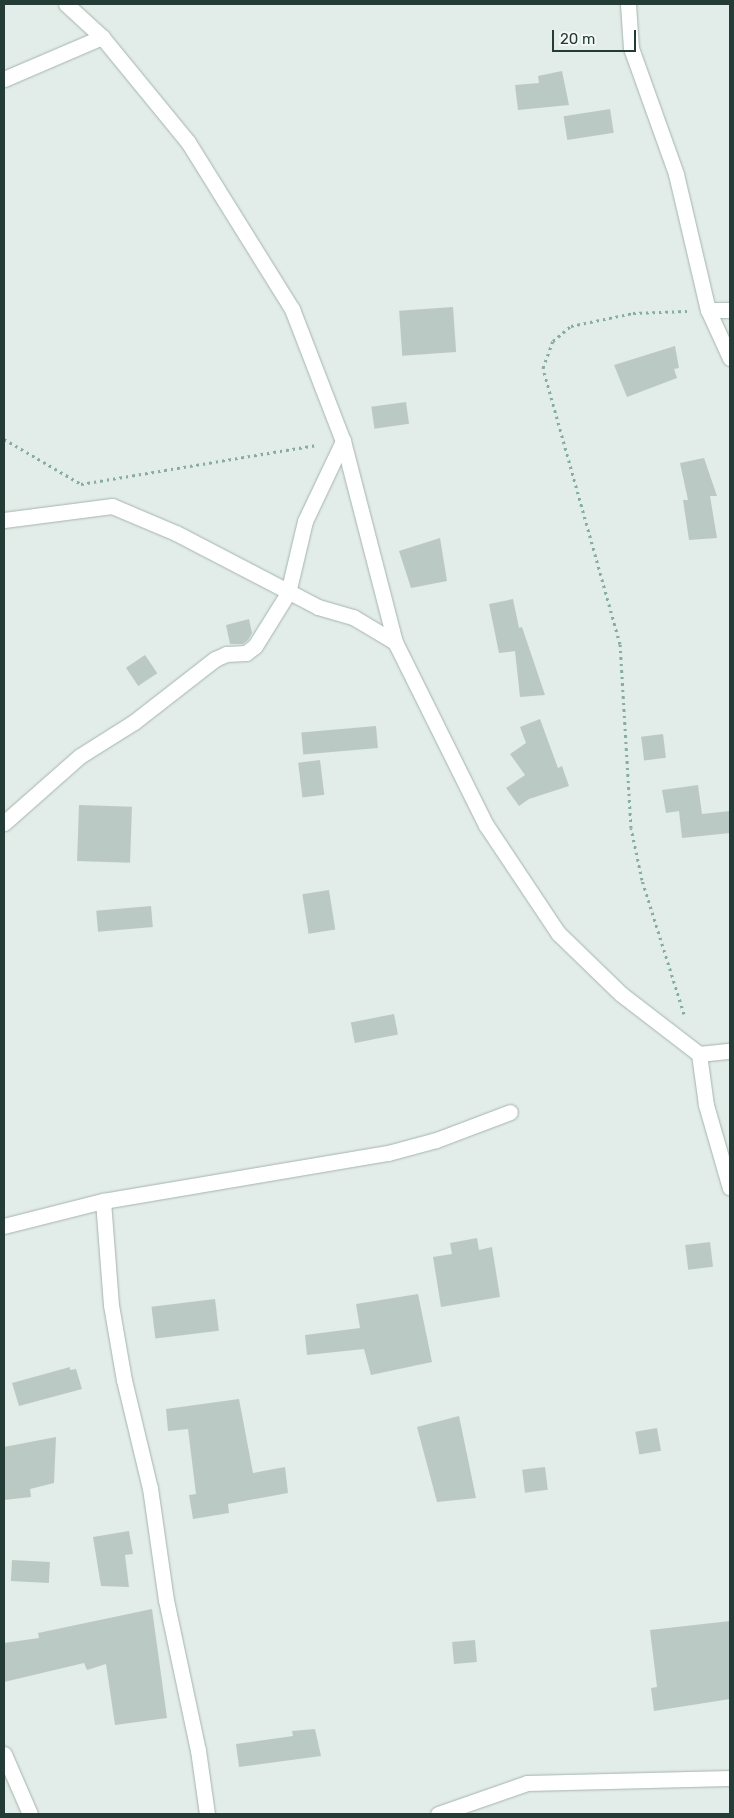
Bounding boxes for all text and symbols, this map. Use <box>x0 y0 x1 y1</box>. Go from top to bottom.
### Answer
scale bar <box>554 20 638 52</box>
text: 20 m <box>560 30 595 48</box>

